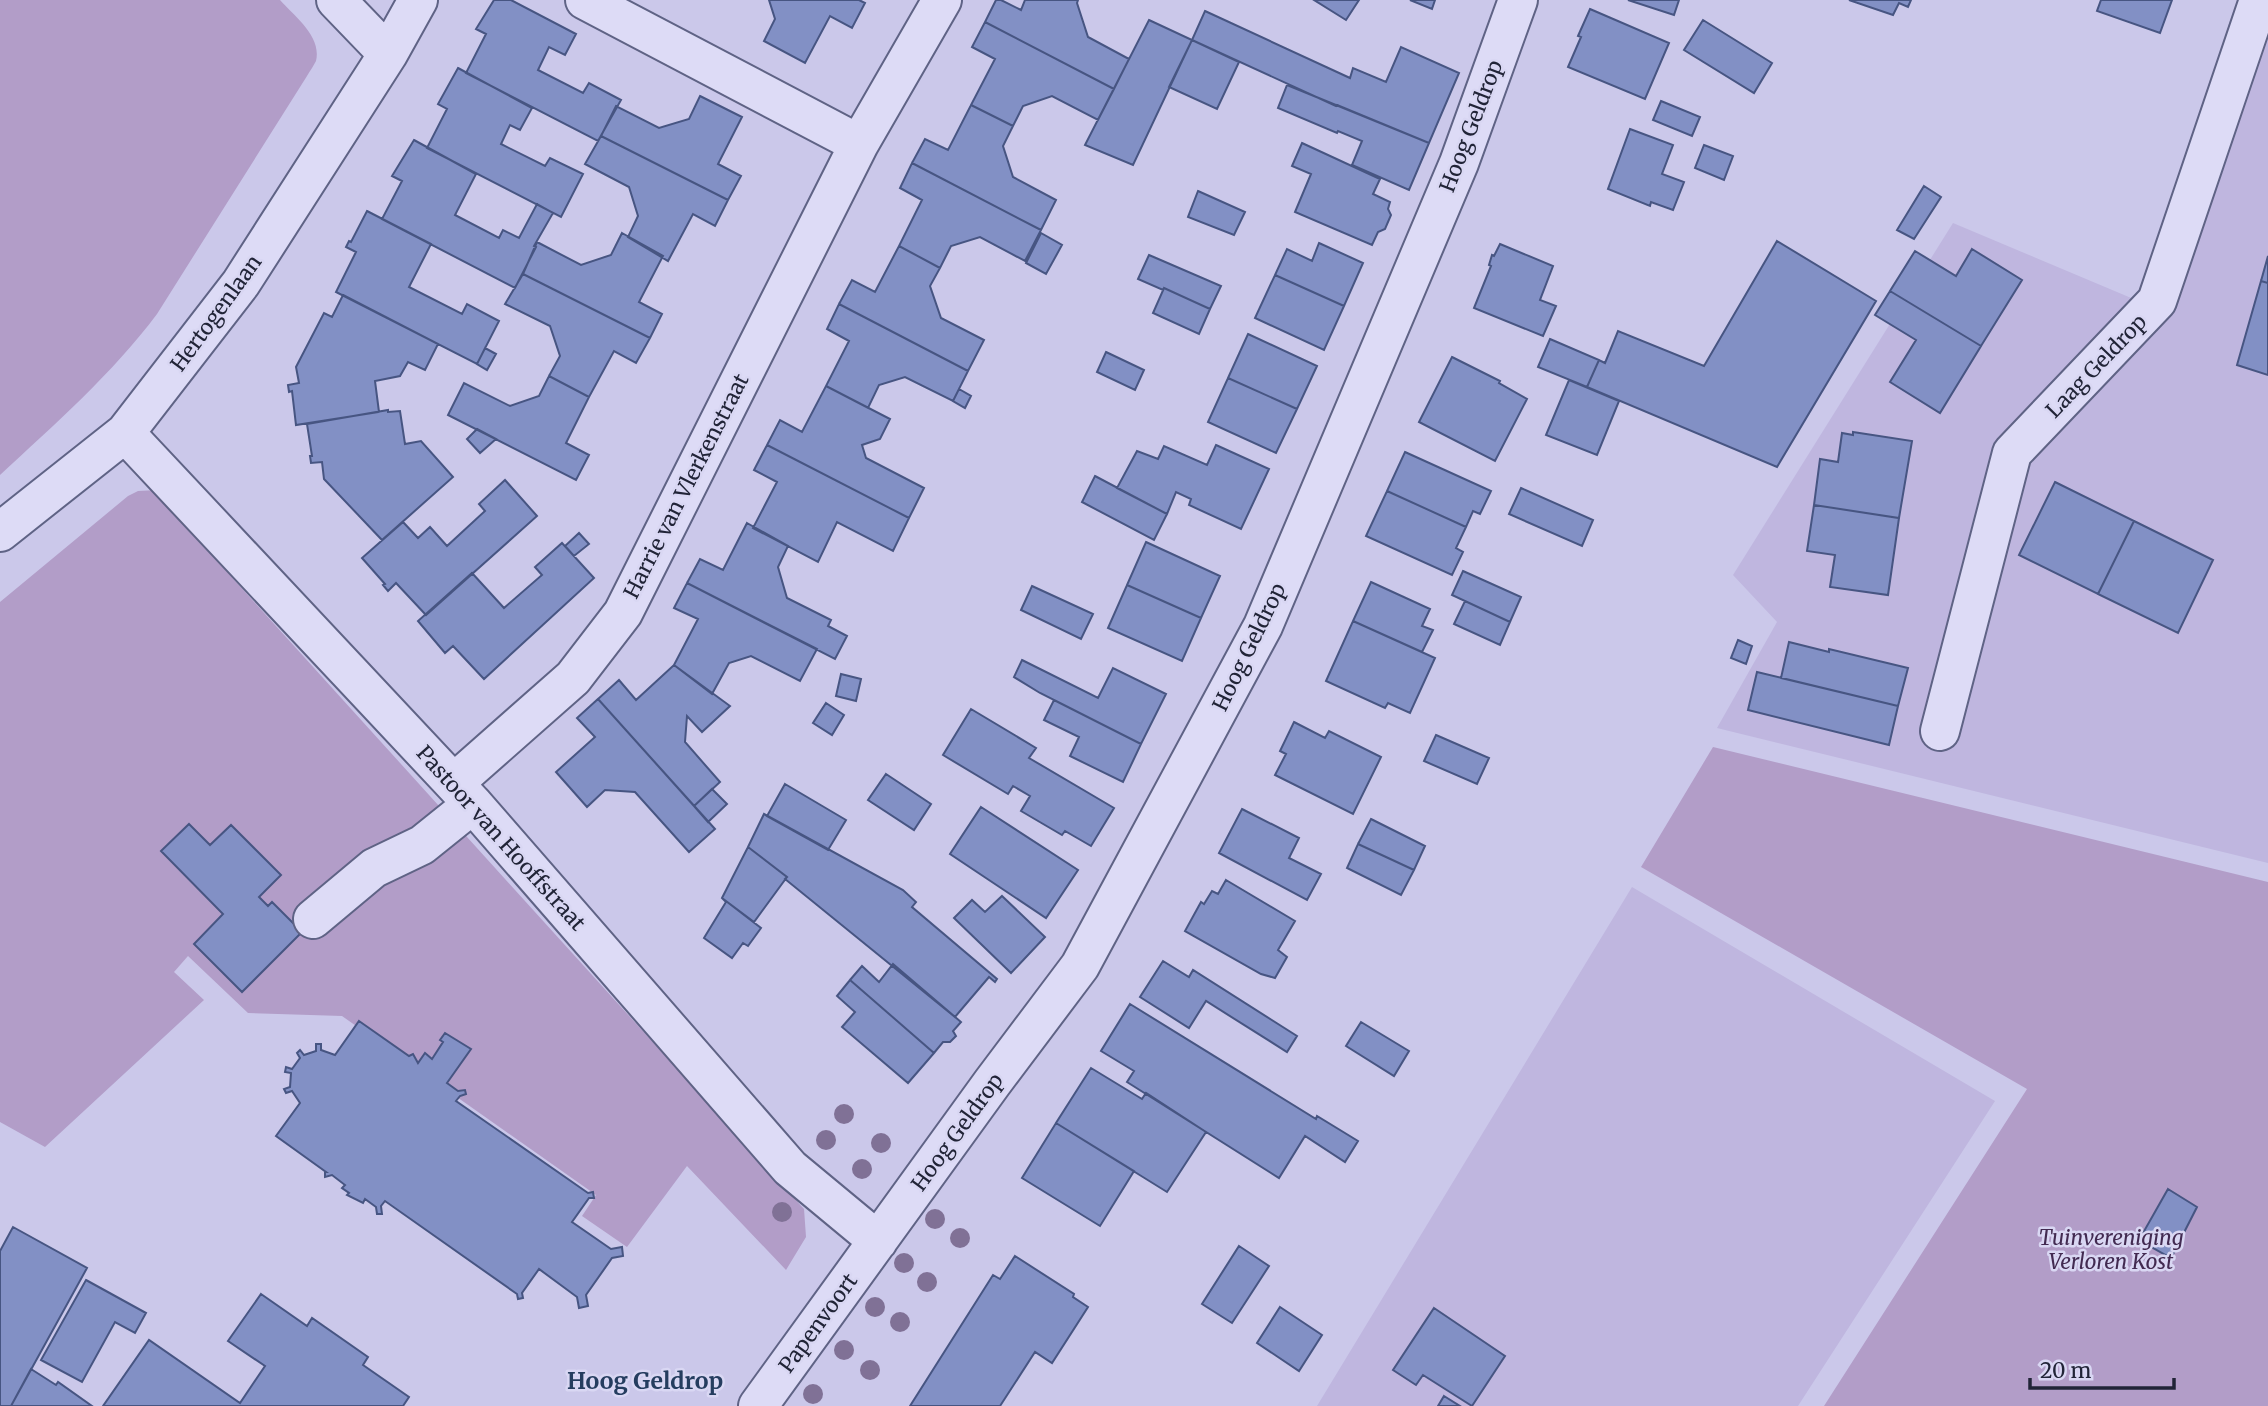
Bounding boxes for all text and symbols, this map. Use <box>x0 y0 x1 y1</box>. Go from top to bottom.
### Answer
street label: Hoog Geldrop <box>1433 56 1509 196</box>
street label: Hertogenlaan <box>165 249 267 377</box>
street label: Laag Geldrop <box>2040 308 2152 424</box>
street label: Harrie van Vlerkenstraat <box>618 369 754 603</box>
street label: Hoog Geldrop <box>1206 578 1292 715</box>
street label: Pastoor van Hooffstraat <box>411 740 591 936</box>
street label: Hoog Geldrop <box>905 1068 1009 1196</box>
park label: Tuinvereniging Verloren Kost <box>2039 1224 2184 1275</box>
street label: Papenvoort <box>773 1268 863 1378</box>
scale bar <box>2030 1346 2174 1390</box>
text: 20 m <box>2040 1357 2092 1384</box>
district label: Hoog Geldrop <box>567 1366 723 1395</box>

